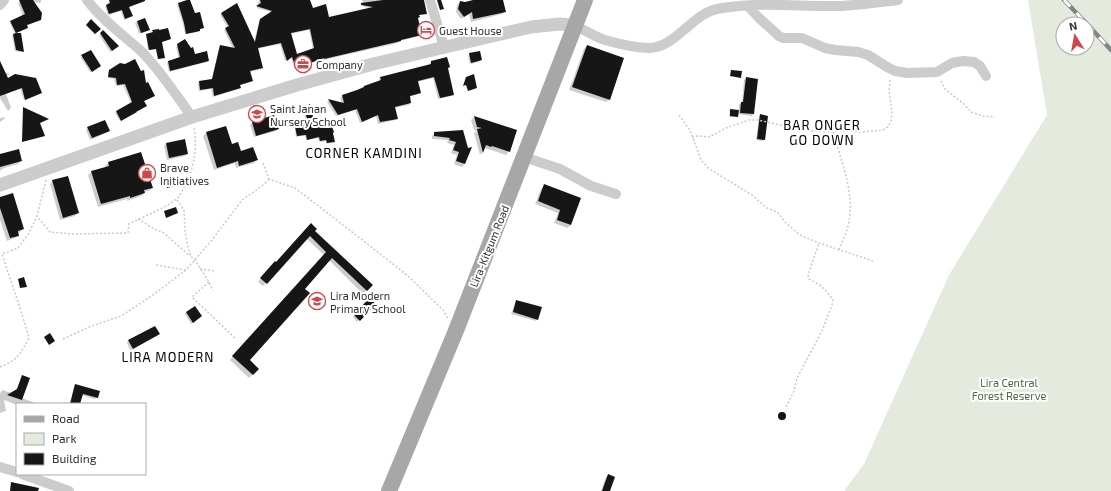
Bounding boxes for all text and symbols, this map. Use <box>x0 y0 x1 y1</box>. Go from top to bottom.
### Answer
north arrow <box>1055 16 1095 56</box>
text: N <box>1068 19 1078 33</box>
hotel icon: Guest House <box>416 20 436 40</box>
place label: Guest House <box>439 24 502 37</box>
office icon: Company <box>293 54 313 74</box>
place label: Company <box>316 58 363 71</box>
place label: Saint Janan Nursery School <box>270 102 347 128</box>
school or university icon: Saint Janan Nursery School <box>247 104 267 124</box>
district label: BAR ONGER GO DOWN <box>783 117 861 148</box>
district label: CORNER KAMDINI <box>305 145 423 161</box>
place label: Brave Initiatives <box>160 161 210 187</box>
shop icon: Brave Initiatives <box>137 163 157 183</box>
street label: Lira-Kitgum Road <box>467 203 511 289</box>
place label: Lira Modern Primary School <box>330 289 406 315</box>
school or university icon: Lira Modern Primary School <box>307 291 327 311</box>
district label: LIRA MODERN <box>122 349 215 365</box>
park label: Lira Central Forest Reserve <box>972 376 1046 402</box>
legend <box>16 403 146 475</box>
text: Road <box>52 411 80 425</box>
text: Park <box>52 431 77 445</box>
text: Building <box>52 451 97 465</box>

